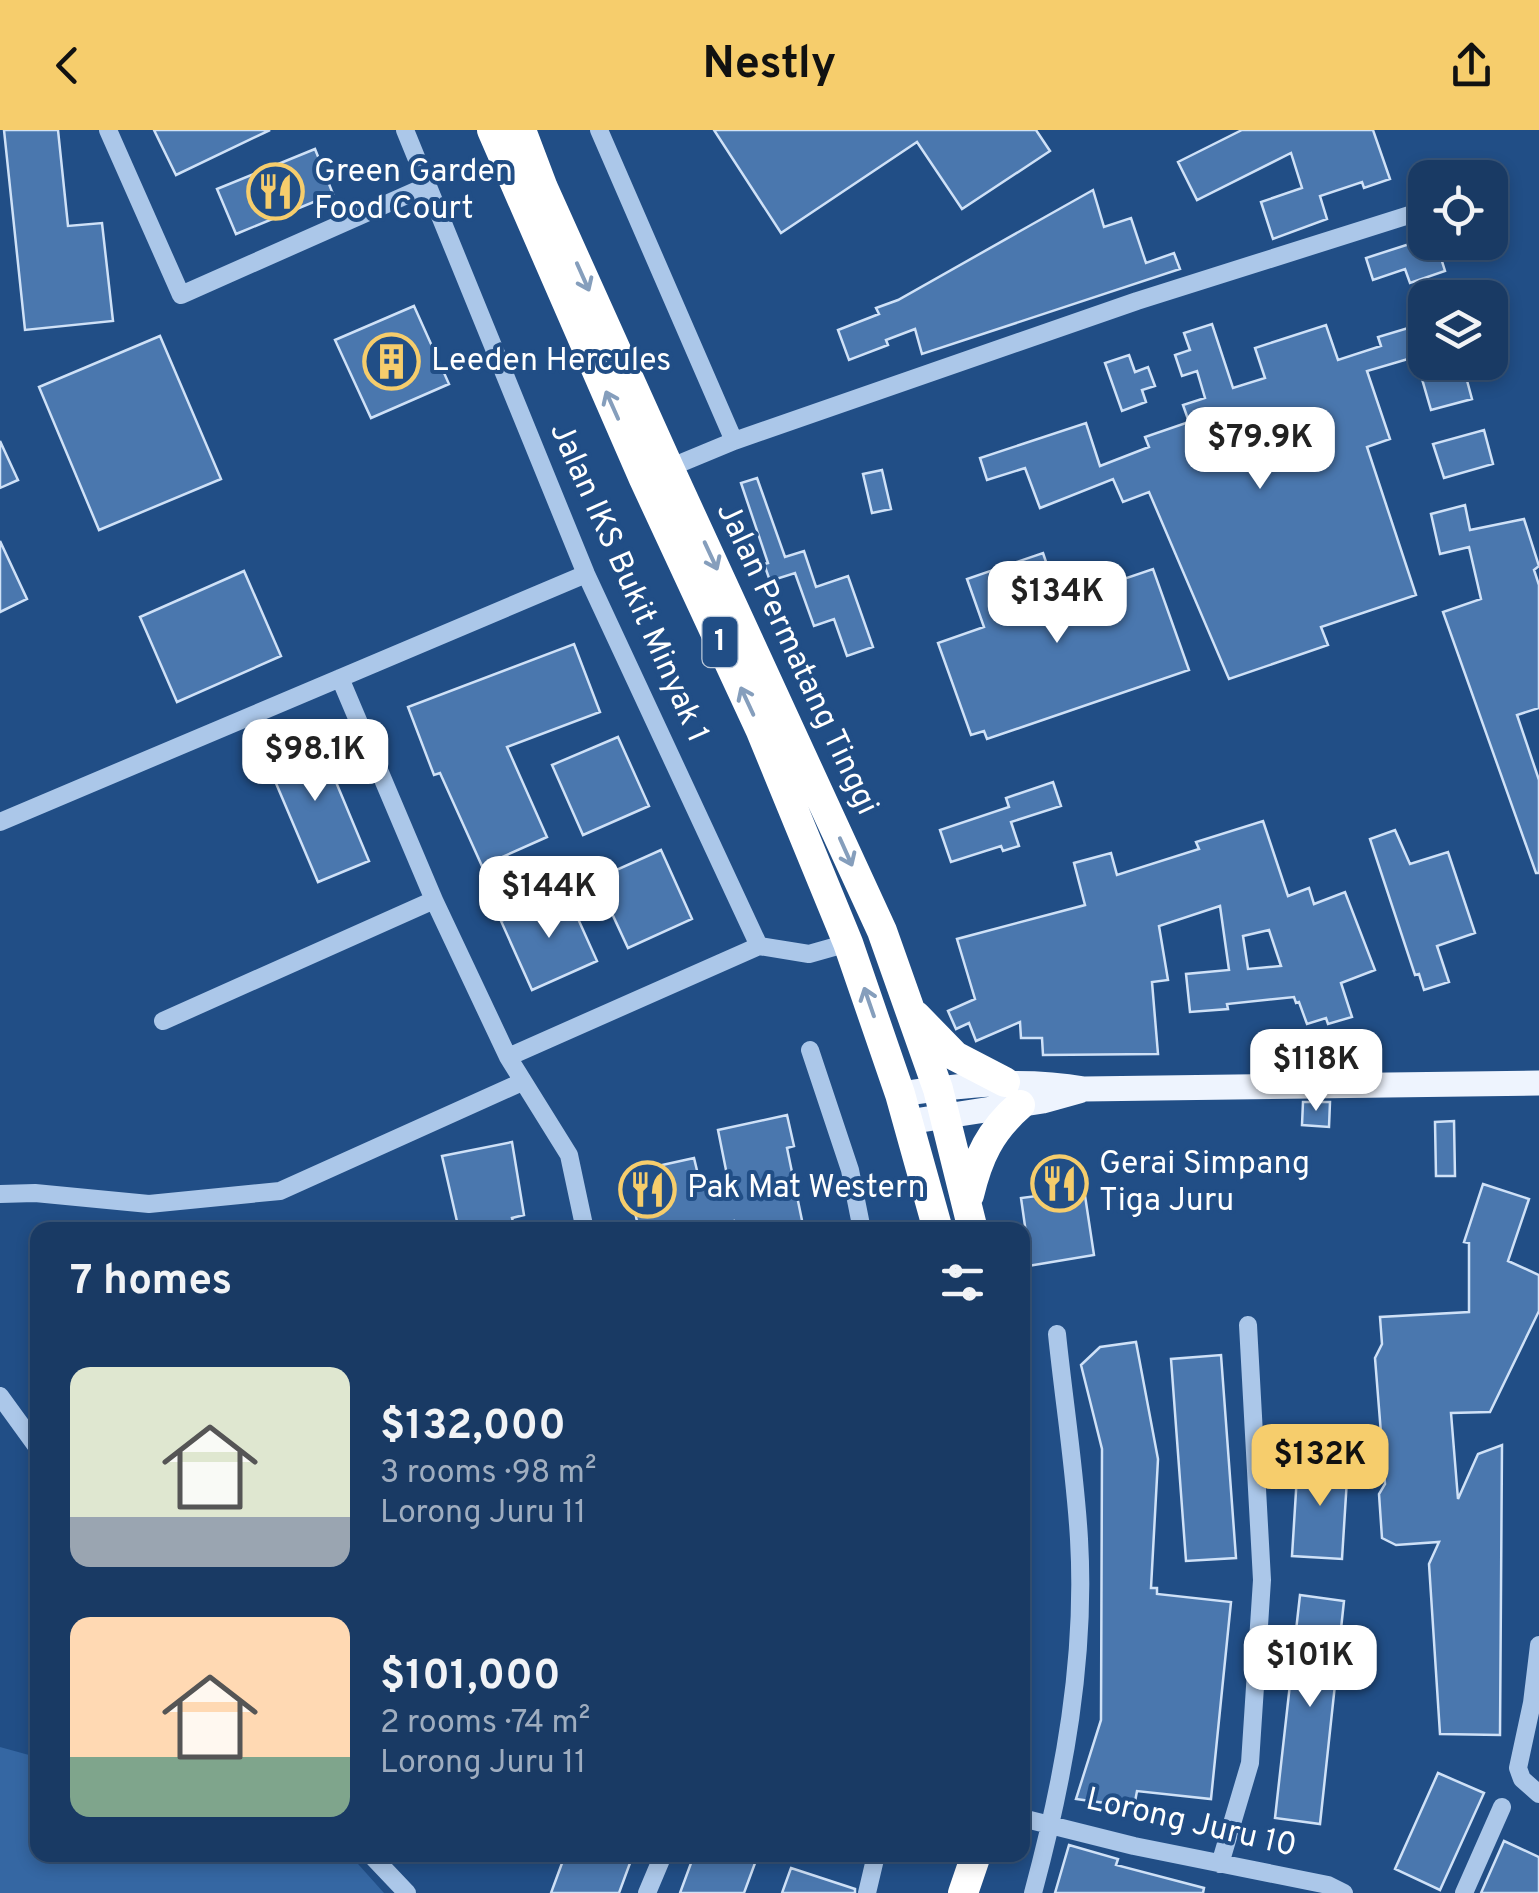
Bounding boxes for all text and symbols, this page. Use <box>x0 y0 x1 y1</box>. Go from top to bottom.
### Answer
text: Nestly <box>703 37 836 94</box>
icon: back <box>40 38 95 93</box>
icon: share <box>1444 38 1499 93</box>
place label: Green Garden Food Court <box>314 153 513 230</box>
map controls <box>1408 160 1508 380</box>
button: locate <box>1408 160 1508 260</box>
restaurant icon: Green Garden Food Court <box>245 161 305 221</box>
one-way arrow <box>575 261 594 291</box>
button: layers <box>1408 280 1508 380</box>
building icon: Leeden Hercules <box>362 332 422 392</box>
place label: Leeden Hercules <box>431 342 671 382</box>
one-way arrow <box>602 390 620 421</box>
pin: $79.9K <box>1179 407 1341 492</box>
street label: Jalan IKS Bukit Minyak 1 <box>539 417 717 749</box>
text: $79.9K <box>1207 419 1313 459</box>
street label: Jalan Permatang Tinggi <box>706 496 886 822</box>
one-way arrow <box>702 540 721 570</box>
pin: $134K <box>987 561 1127 646</box>
text: $134K <box>1010 573 1104 613</box>
road number: 1 <box>702 617 738 667</box>
one-way arrow <box>737 687 756 717</box>
pin: $98.1K <box>234 719 396 804</box>
text: $98.1K <box>264 731 366 771</box>
one-way arrow <box>838 836 856 867</box>
pin: $144K <box>479 856 619 941</box>
text: $144K <box>501 868 597 908</box>
one-way arrow <box>858 987 876 1019</box>
pin: $118K <box>1246 1029 1386 1114</box>
text: $118K <box>1272 1041 1360 1081</box>
place label: Gerai Simpang Tiga Juru <box>1099 1145 1310 1222</box>
restaurant icon: Gerai Simpang Tiga Juru <box>1030 1153 1090 1213</box>
restaurant icon: Pak Mat Western <box>618 1159 678 1219</box>
place label: Pak Mat Western <box>687 1169 925 1209</box>
icon: filters <box>935 1255 990 1310</box>
text: 7 homes <box>70 1256 232 1309</box>
text: $132,000 <box>380 1401 566 1454</box>
icon: home <box>150 1407 270 1527</box>
pin: $132K <box>1250 1424 1390 1509</box>
text: $132K <box>1274 1436 1366 1476</box>
text: 3 rooms · 98 m² <box>380 1454 597 1494</box>
text: Lorong Juru 11 <box>380 1494 586 1534</box>
pin: $101K <box>1240 1625 1380 1710</box>
text: $101K <box>1266 1637 1354 1677</box>
text: $101,000 <box>380 1651 561 1704</box>
icon: home <box>150 1657 270 1777</box>
text: 2 rooms · 74 m² <box>380 1704 590 1744</box>
text: Lorong Juru 11 <box>380 1744 586 1784</box>
street label: Lorong Juru 10 <box>1082 1780 1300 1868</box>

